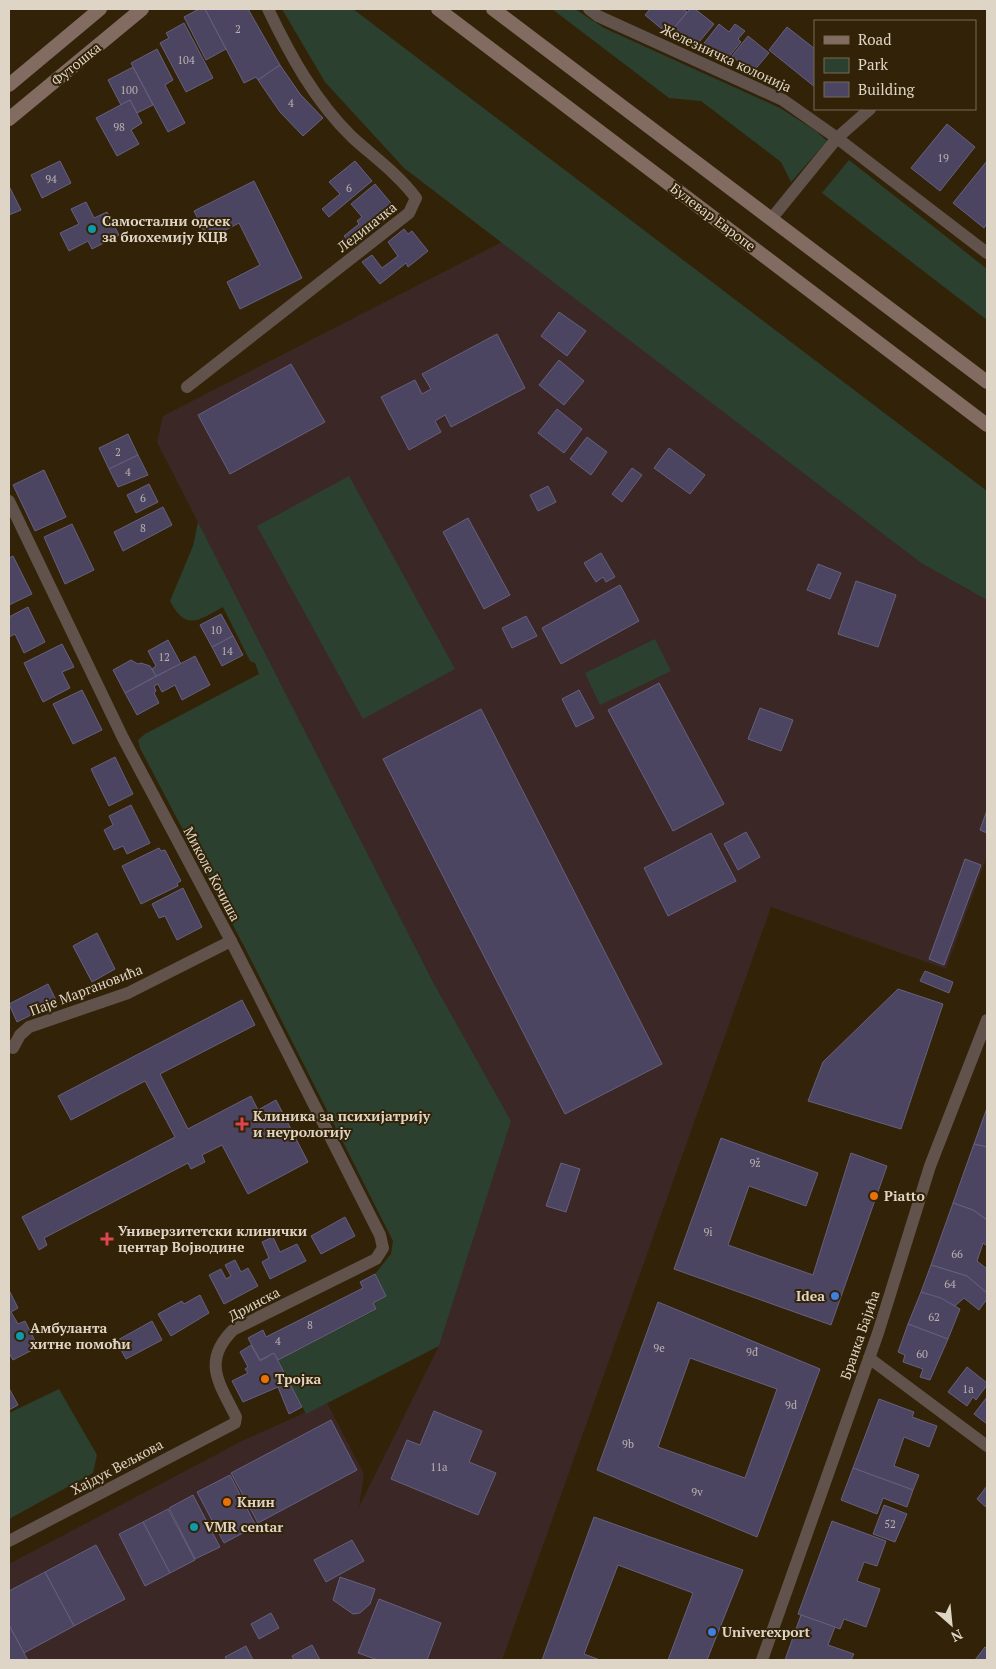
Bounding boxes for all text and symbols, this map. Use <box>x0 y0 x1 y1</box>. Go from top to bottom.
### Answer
street label: Железничка колонија <box>658 19 795 96</box>
legend <box>814 20 976 110</box>
house number: 2 <box>235 22 241 36</box>
text: Road <box>858 29 891 49</box>
street label: Футошка <box>47 38 105 90</box>
house number: 104 <box>177 53 195 67</box>
text: Park <box>858 54 888 74</box>
text: Building <box>858 79 916 99</box>
house number: 100 <box>120 83 138 97</box>
house number: 4 <box>288 96 294 110</box>
house number: 98 <box>113 120 125 134</box>
house number: 19 <box>937 151 949 165</box>
house number: 94 <box>45 172 57 186</box>
street label: Булевар Европе <box>667 178 760 255</box>
house number: 6 <box>346 181 352 195</box>
street label: Лединачка <box>332 197 400 256</box>
place label: Самостални одсек за биохемију КЦВ <box>102 211 231 246</box>
marker: Самостални одсек за биохемију КЦВ <box>86 223 98 235</box>
house number: 2 <box>115 445 121 459</box>
house number: 4 <box>125 465 131 479</box>
house number: 6 <box>140 491 146 505</box>
house number: 8 <box>140 521 146 535</box>
house number: 10 <box>210 623 222 637</box>
house number: 14 <box>221 644 233 658</box>
house number: 12 <box>158 650 170 664</box>
street label: Миколе Кочиша <box>179 823 245 924</box>
street label: Паје Маргановића <box>27 959 145 1020</box>
place label: Клиника за психијатрију и неурологију <box>253 1106 431 1141</box>
marker: Клиника за психијатрију и неурологију <box>235 1117 249 1131</box>
house number: 9ž <box>749 1156 761 1170</box>
place label: Piatto <box>884 1186 925 1205</box>
marker: Piatto <box>868 1190 880 1202</box>
place label: Универзитетски клинички центар Војводине <box>118 1221 307 1256</box>
house number: 9i <box>703 1225 713 1239</box>
marker: Универзитетски клинички центар Војводине <box>100 1232 114 1246</box>
house number: 66 <box>951 1247 963 1261</box>
house number: 64 <box>944 1277 956 1291</box>
street label: Дринска <box>225 1282 283 1325</box>
place label: Idea <box>796 1286 825 1305</box>
street label: Бранка Бајића <box>835 1288 884 1382</box>
marker: Idea <box>829 1290 841 1302</box>
house number: 62 <box>928 1310 940 1324</box>
place label: Амбуланта хитне помоћи <box>30 1318 131 1353</box>
house number: 8 <box>307 1318 313 1332</box>
marker: Амбуланта хитне помоћи <box>14 1330 26 1342</box>
house number: 4 <box>275 1334 281 1348</box>
house number: 9e <box>653 1341 665 1355</box>
house number: 9đ <box>746 1345 759 1359</box>
house number: 60 <box>916 1347 928 1361</box>
place label: Тројка <box>275 1369 322 1388</box>
marker: Тројка <box>259 1373 271 1385</box>
house number: 1a <box>962 1382 974 1396</box>
house number: 9d <box>785 1398 797 1412</box>
street label: Хајдук Вељкова <box>67 1434 166 1499</box>
house number: 9b <box>622 1437 634 1451</box>
house number: 11a <box>430 1460 448 1474</box>
house number: 9v <box>691 1485 703 1499</box>
place label: Книн <box>237 1492 275 1511</box>
marker: Книн <box>221 1496 233 1508</box>
place label: VMR centar <box>204 1517 283 1536</box>
house number: 52 <box>884 1517 896 1531</box>
marker: VMR centar <box>188 1521 200 1533</box>
north arrow <box>926 1599 976 1649</box>
place label: Univerexport <box>722 1622 811 1641</box>
text: N <box>948 1625 966 1647</box>
marker: Univerexport <box>706 1626 718 1638</box>

